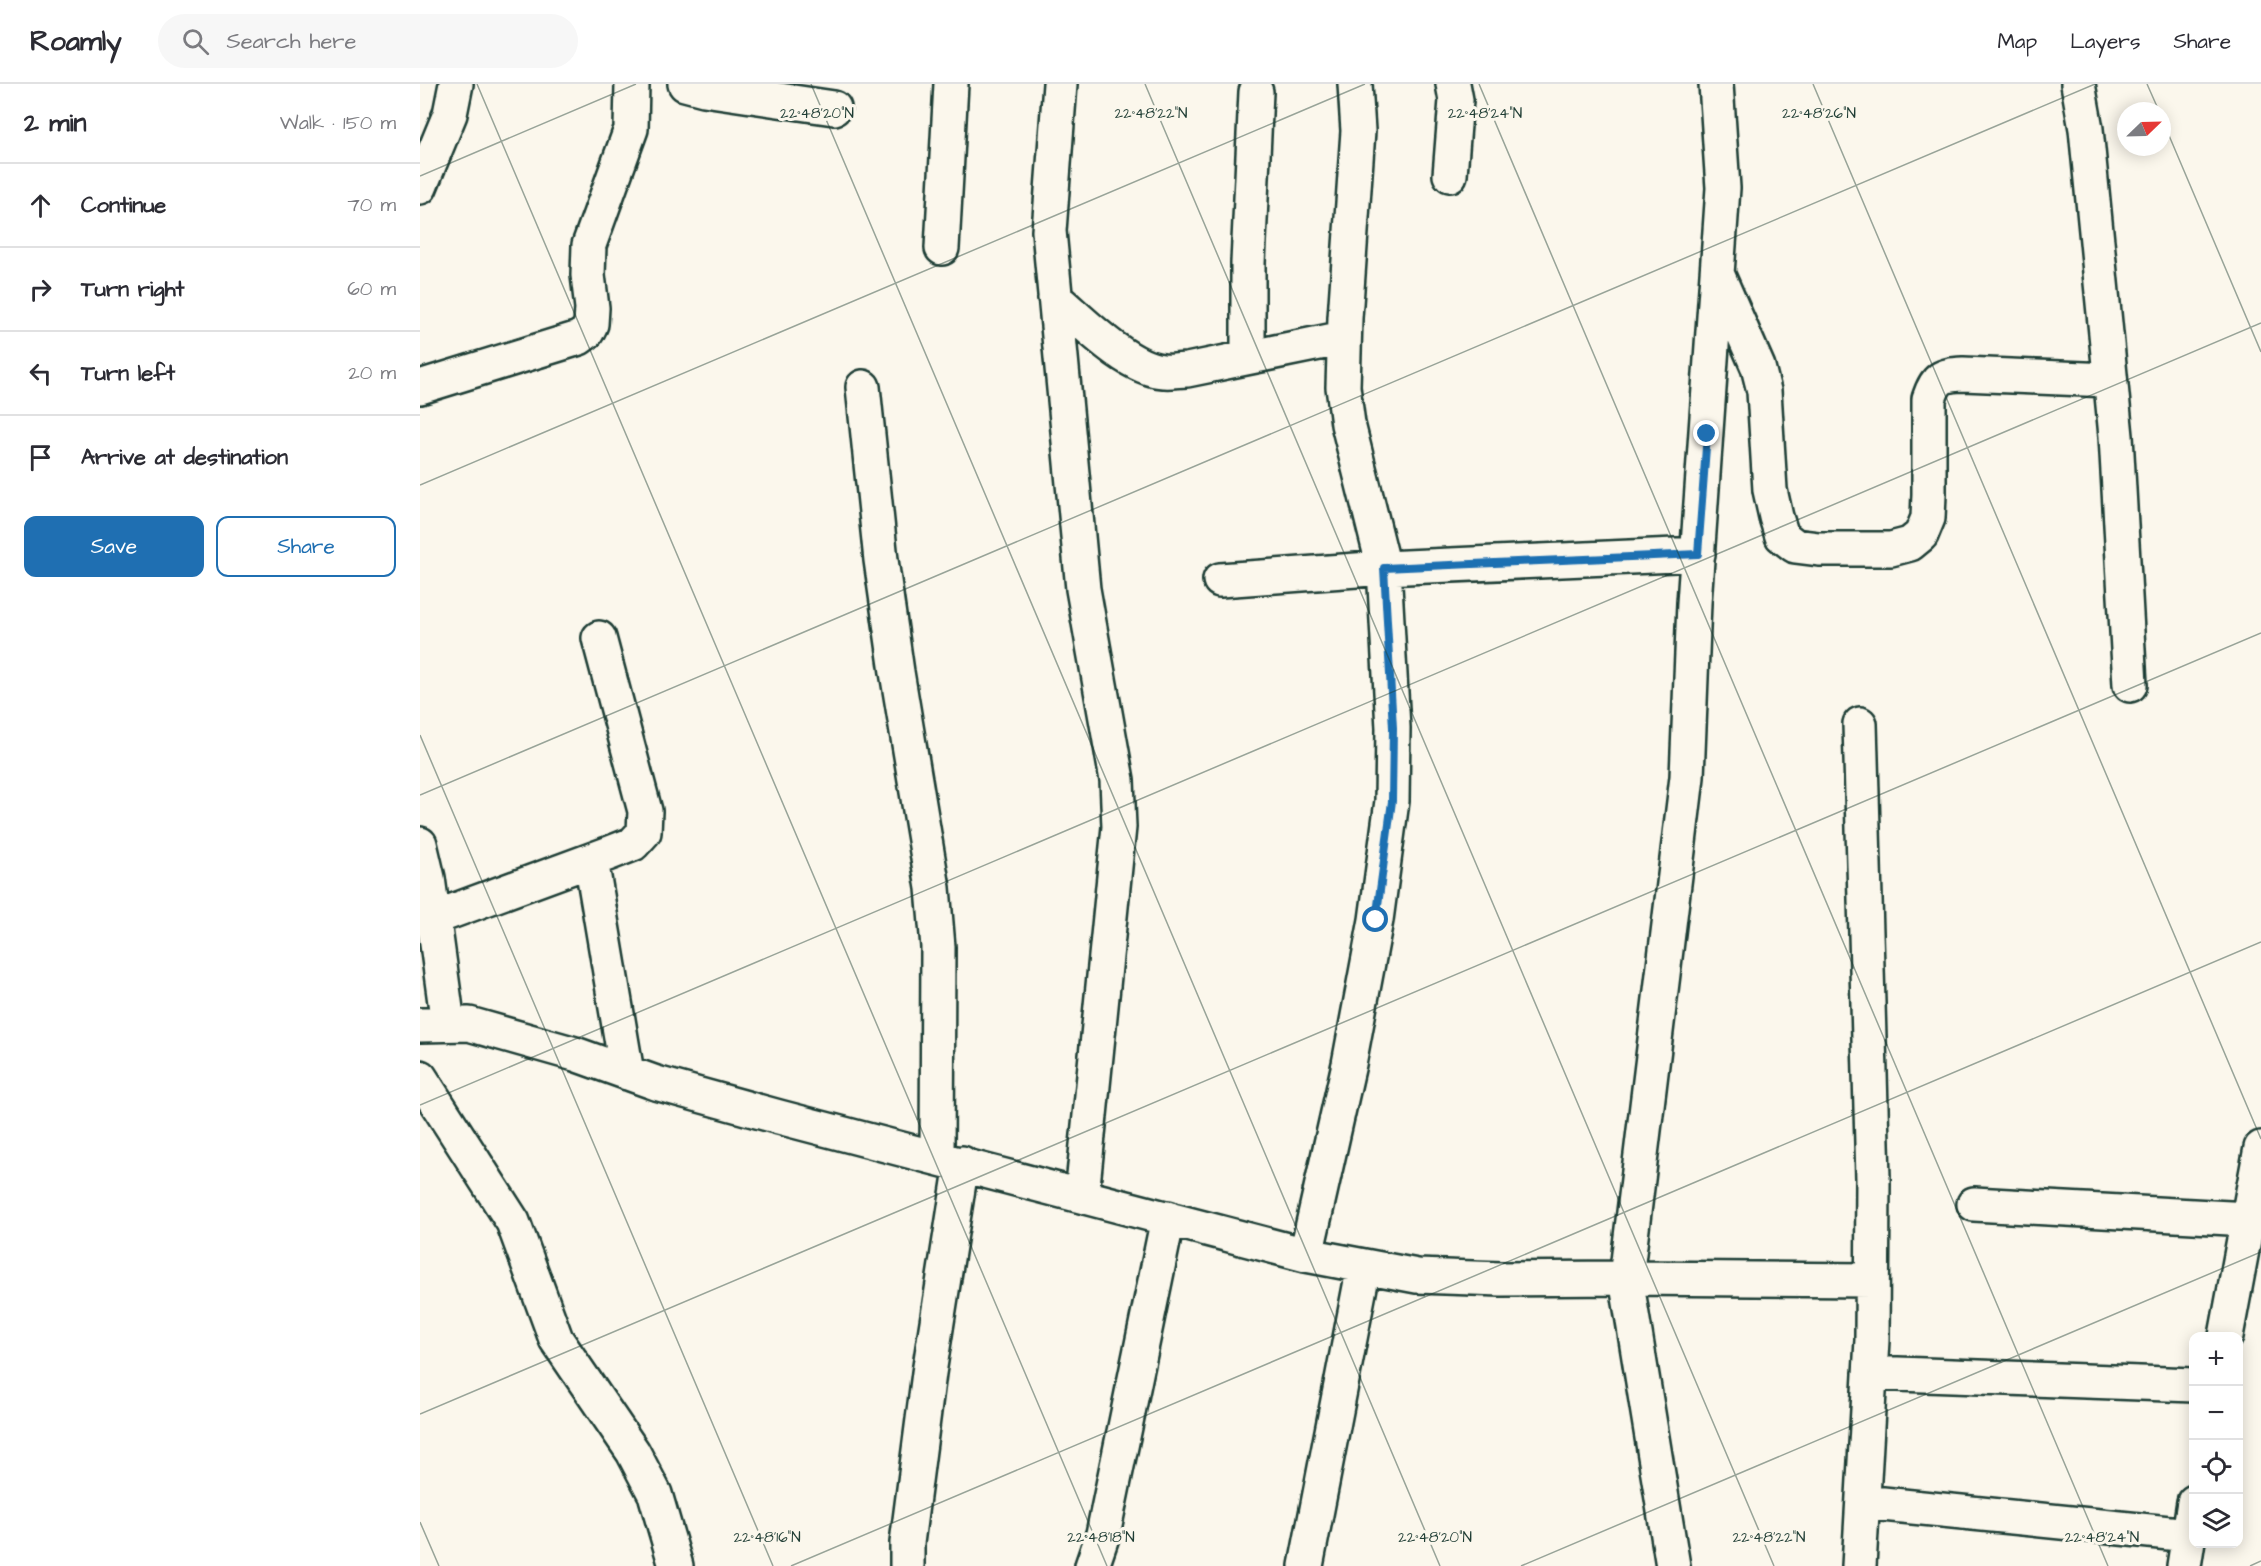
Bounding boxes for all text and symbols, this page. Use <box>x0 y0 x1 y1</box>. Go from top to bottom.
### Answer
search box <box>158 14 578 68</box>
text: Roamly <box>30 22 122 61</box>
icon: search <box>179 25 212 58</box>
text: Search here <box>227 26 356 57</box>
text: Map <box>1997 27 2037 56</box>
text: Layers <box>2070 27 2140 56</box>
text: Share <box>2173 27 2231 56</box>
north arrow <box>2117 102 2171 156</box>
text: 22°48'20"N <box>780 103 854 124</box>
text: 22°48'22"N <box>1115 103 1187 124</box>
text: 22°48'24"N <box>1448 103 1522 124</box>
text: 22°48'26"N <box>1782 103 1856 124</box>
text: 2 min <box>24 105 86 141</box>
text: Walk · 150 m <box>280 109 396 137</box>
icon: ahead <box>24 189 57 222</box>
text: Continue <box>81 190 166 221</box>
text: 70 m <box>348 191 396 219</box>
icon: right <box>24 273 57 306</box>
text: Turn right <box>81 274 184 305</box>
text: 60 m <box>347 275 396 303</box>
icon: left <box>24 357 57 390</box>
text: Turn left <box>81 358 175 389</box>
text: 20 m <box>348 359 396 387</box>
route end <box>1693 420 1719 446</box>
icon: arrive <box>24 441 57 474</box>
text: Arrive at destination <box>81 442 288 473</box>
button: Save <box>24 516 204 577</box>
button: Share <box>216 516 396 577</box>
route start <box>1362 906 1388 932</box>
map controls <box>2189 1332 2243 1548</box>
button: + <box>2189 1332 2243 1386</box>
button: − <box>2189 1386 2243 1440</box>
button: locate <box>2189 1440 2243 1494</box>
button: layers <box>2189 1494 2243 1548</box>
text: 22°48'16"N <box>733 1527 801 1548</box>
text: 22°48'18"N <box>1067 1527 1135 1548</box>
text: 22°48'20"N <box>1398 1527 1472 1548</box>
text: 22°48'22"N <box>1733 1527 1805 1548</box>
text: 22°48'24"N <box>2065 1527 2139 1548</box>

